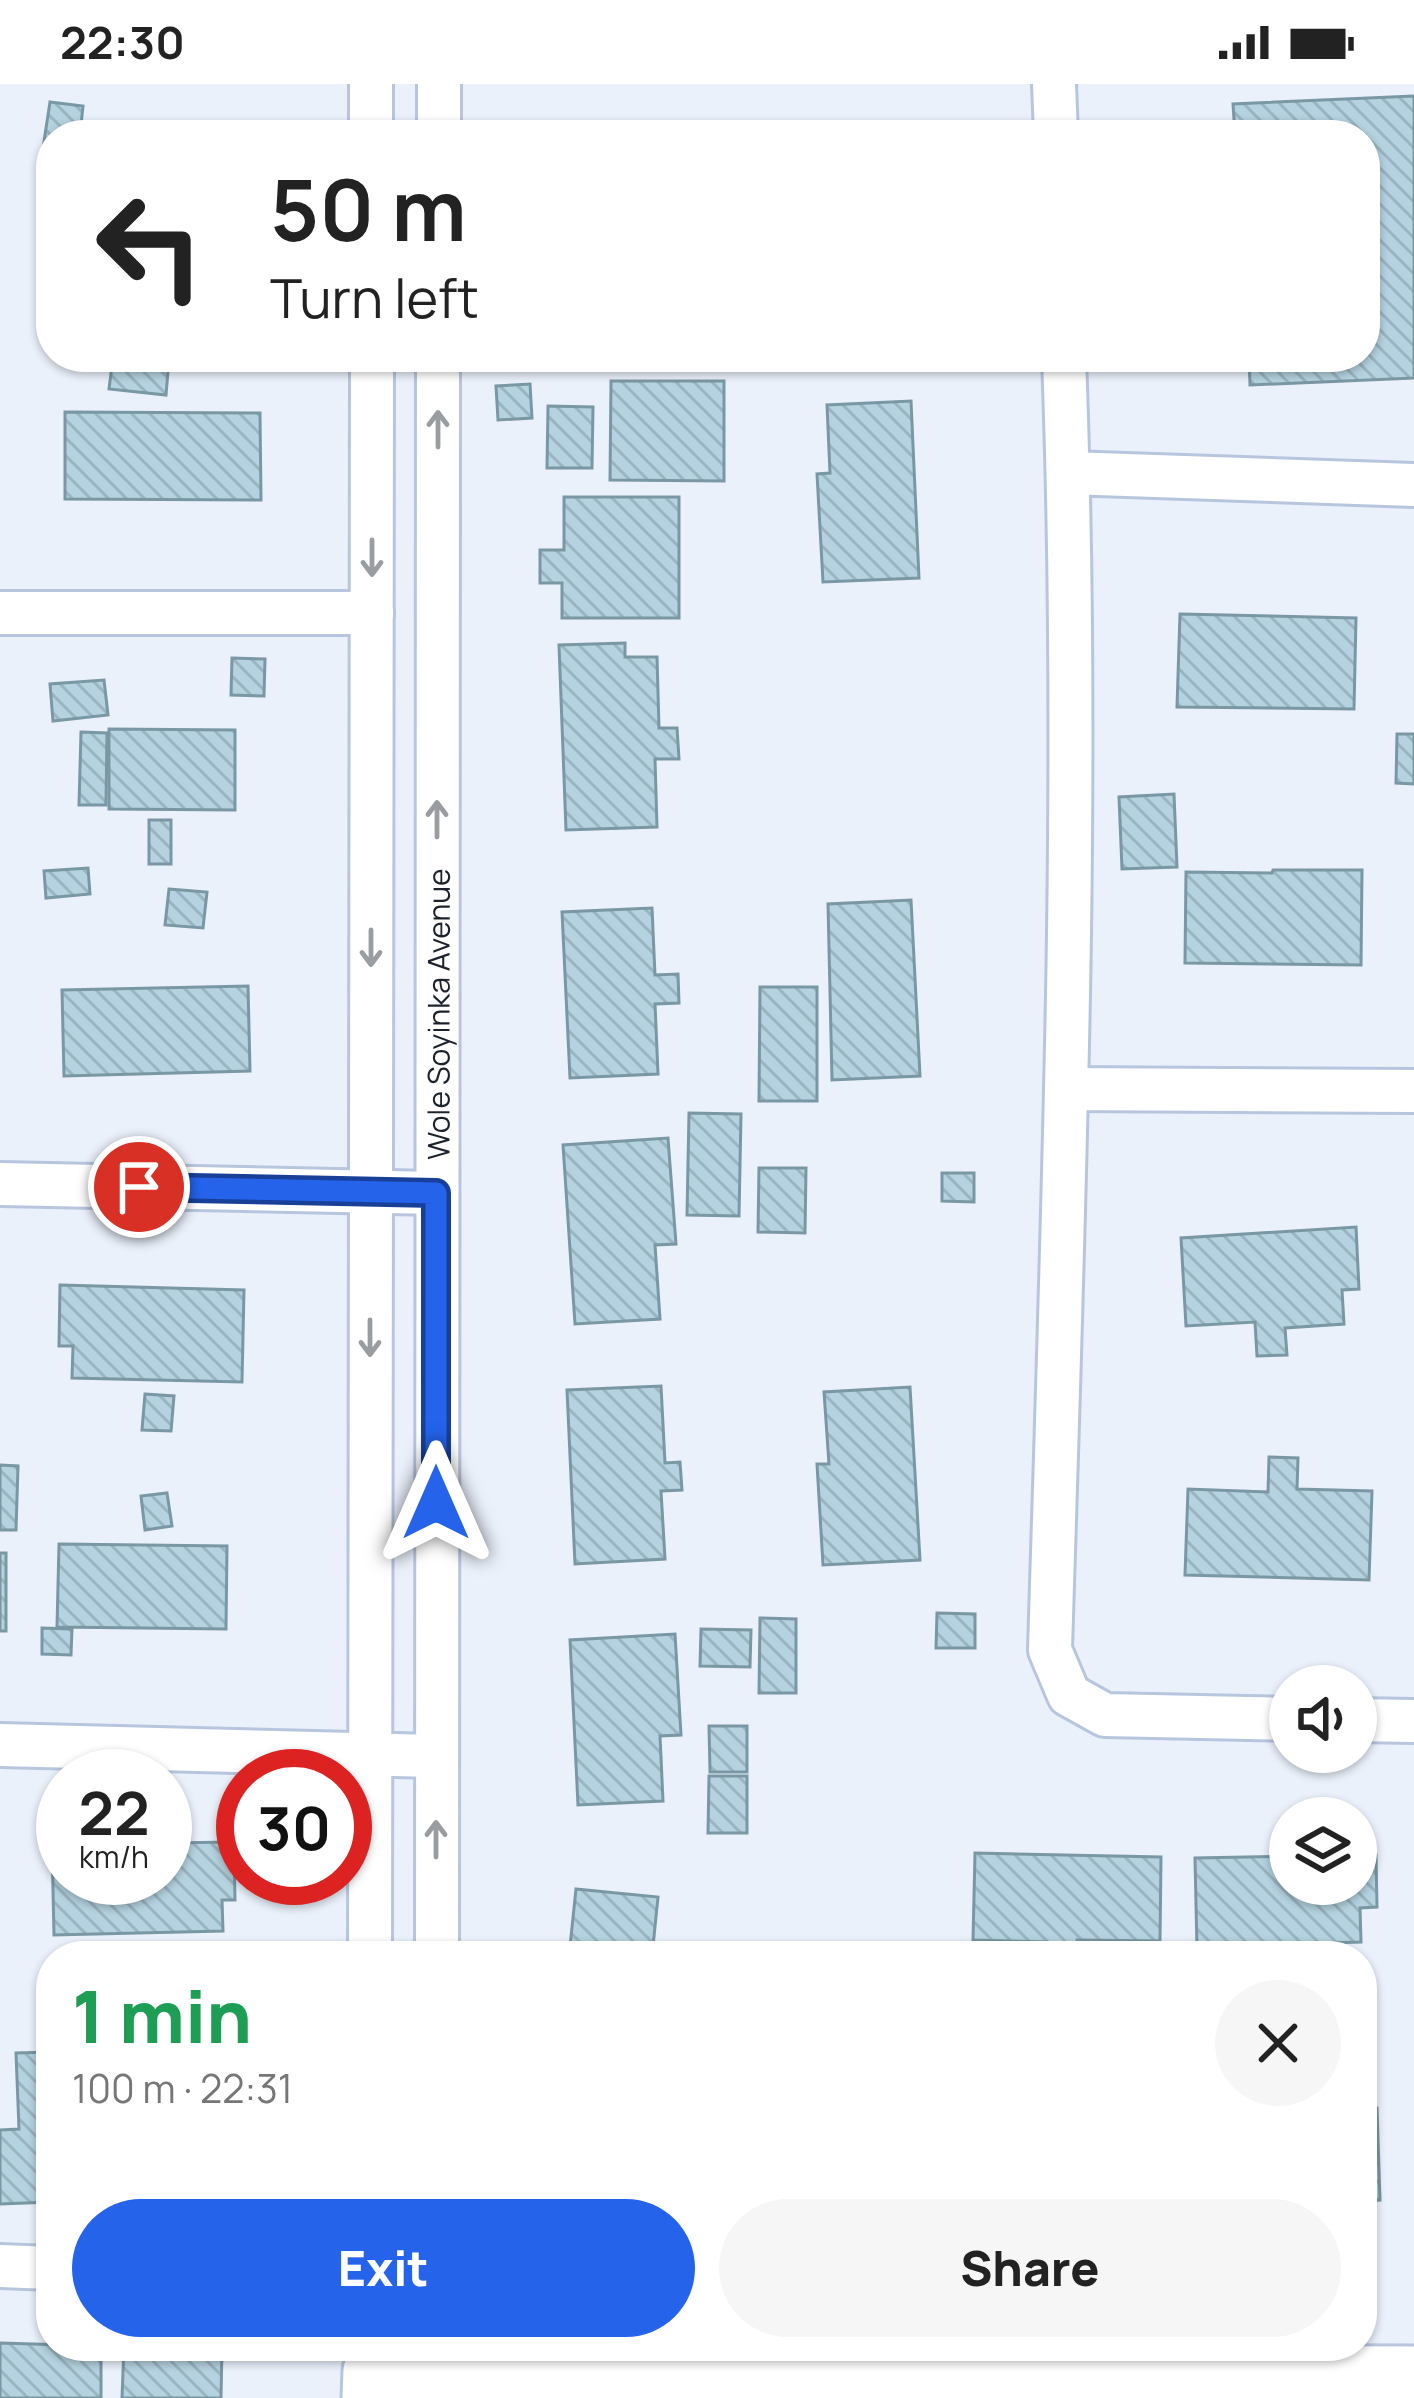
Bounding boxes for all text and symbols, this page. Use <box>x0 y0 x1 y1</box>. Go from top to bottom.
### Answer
text: 22:30 <box>60 11 185 73</box>
text: 50 m <box>270 151 467 266</box>
icon: left <box>72 168 228 324</box>
text: Turn left <box>270 260 479 334</box>
one-way arrow <box>427 410 449 449</box>
one-way arrow <box>361 538 383 577</box>
one-way arrow <box>426 800 448 839</box>
street label: Wole Soyinka Avenue <box>417 868 458 1160</box>
one-way arrow <box>359 928 382 967</box>
pin <box>88 1136 190 1238</box>
icon: arrive <box>106 1154 172 1220</box>
one-way arrow <box>359 1318 381 1357</box>
position arrow <box>373 1440 499 1566</box>
map controls <box>1269 1665 1377 1905</box>
button: sound <box>1269 1665 1377 1773</box>
speed limit sign: 30 <box>216 1749 372 1905</box>
text: 22 <box>78 1771 150 1853</box>
button: layers <box>1269 1797 1377 1905</box>
one-way arrow <box>425 1820 447 1859</box>
text: km/h <box>79 1836 149 1877</box>
text: 1 min <box>72 1966 252 2065</box>
button: close <box>1215 1980 1341 2106</box>
text: 100 m · 22:31 <box>72 2061 293 2115</box>
button: Exit <box>72 2199 695 2337</box>
button: Share <box>719 2199 1341 2337</box>

